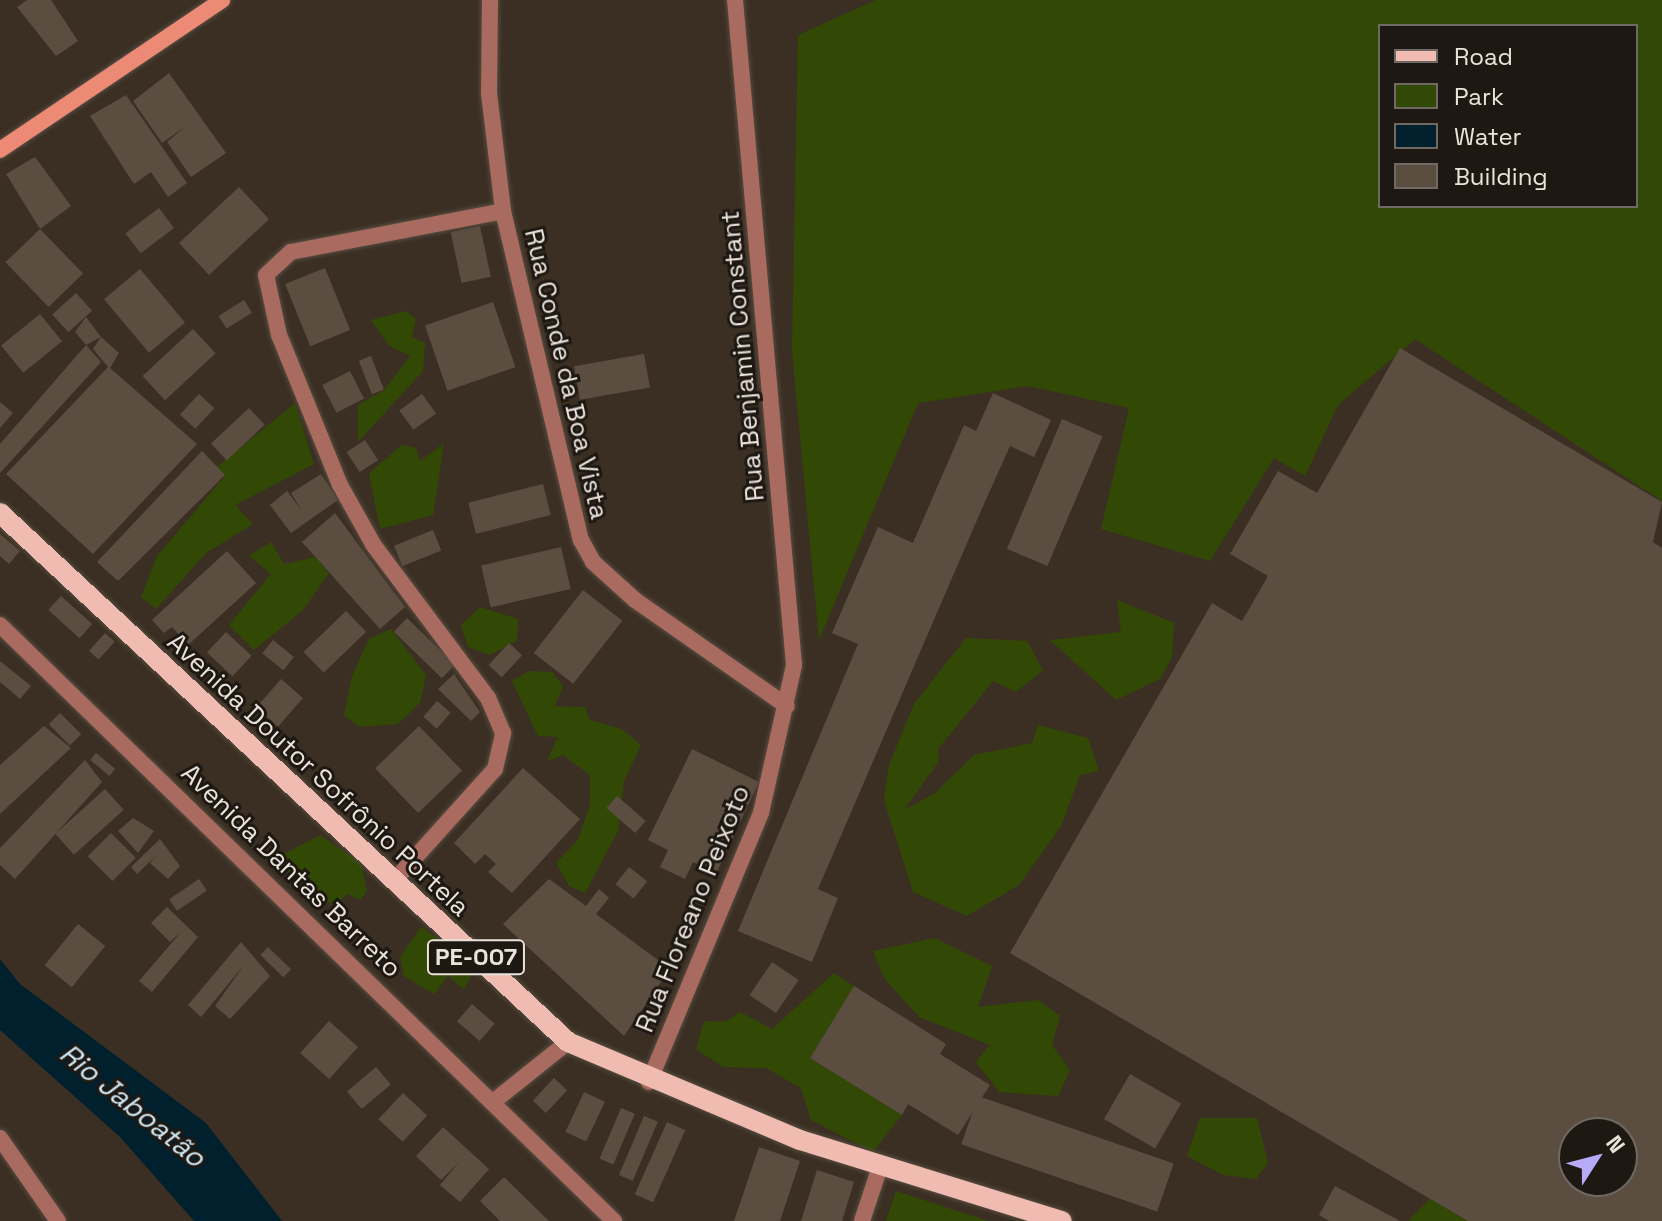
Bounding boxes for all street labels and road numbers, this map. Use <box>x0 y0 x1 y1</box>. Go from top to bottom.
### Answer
street label: Rua Benjamin Constant <box>715 209 771 503</box>
street label: Rua Conde da Boa Vista <box>517 226 615 522</box>
street label: Avenida Doutor Sofrônio Portela <box>161 627 475 923</box>
street label: Avenida Dantas Barreto <box>174 758 408 984</box>
street label: Rua Floreano Peixoto <box>629 781 757 1037</box>
road number: PE-007 <box>426 937 526 977</box>

